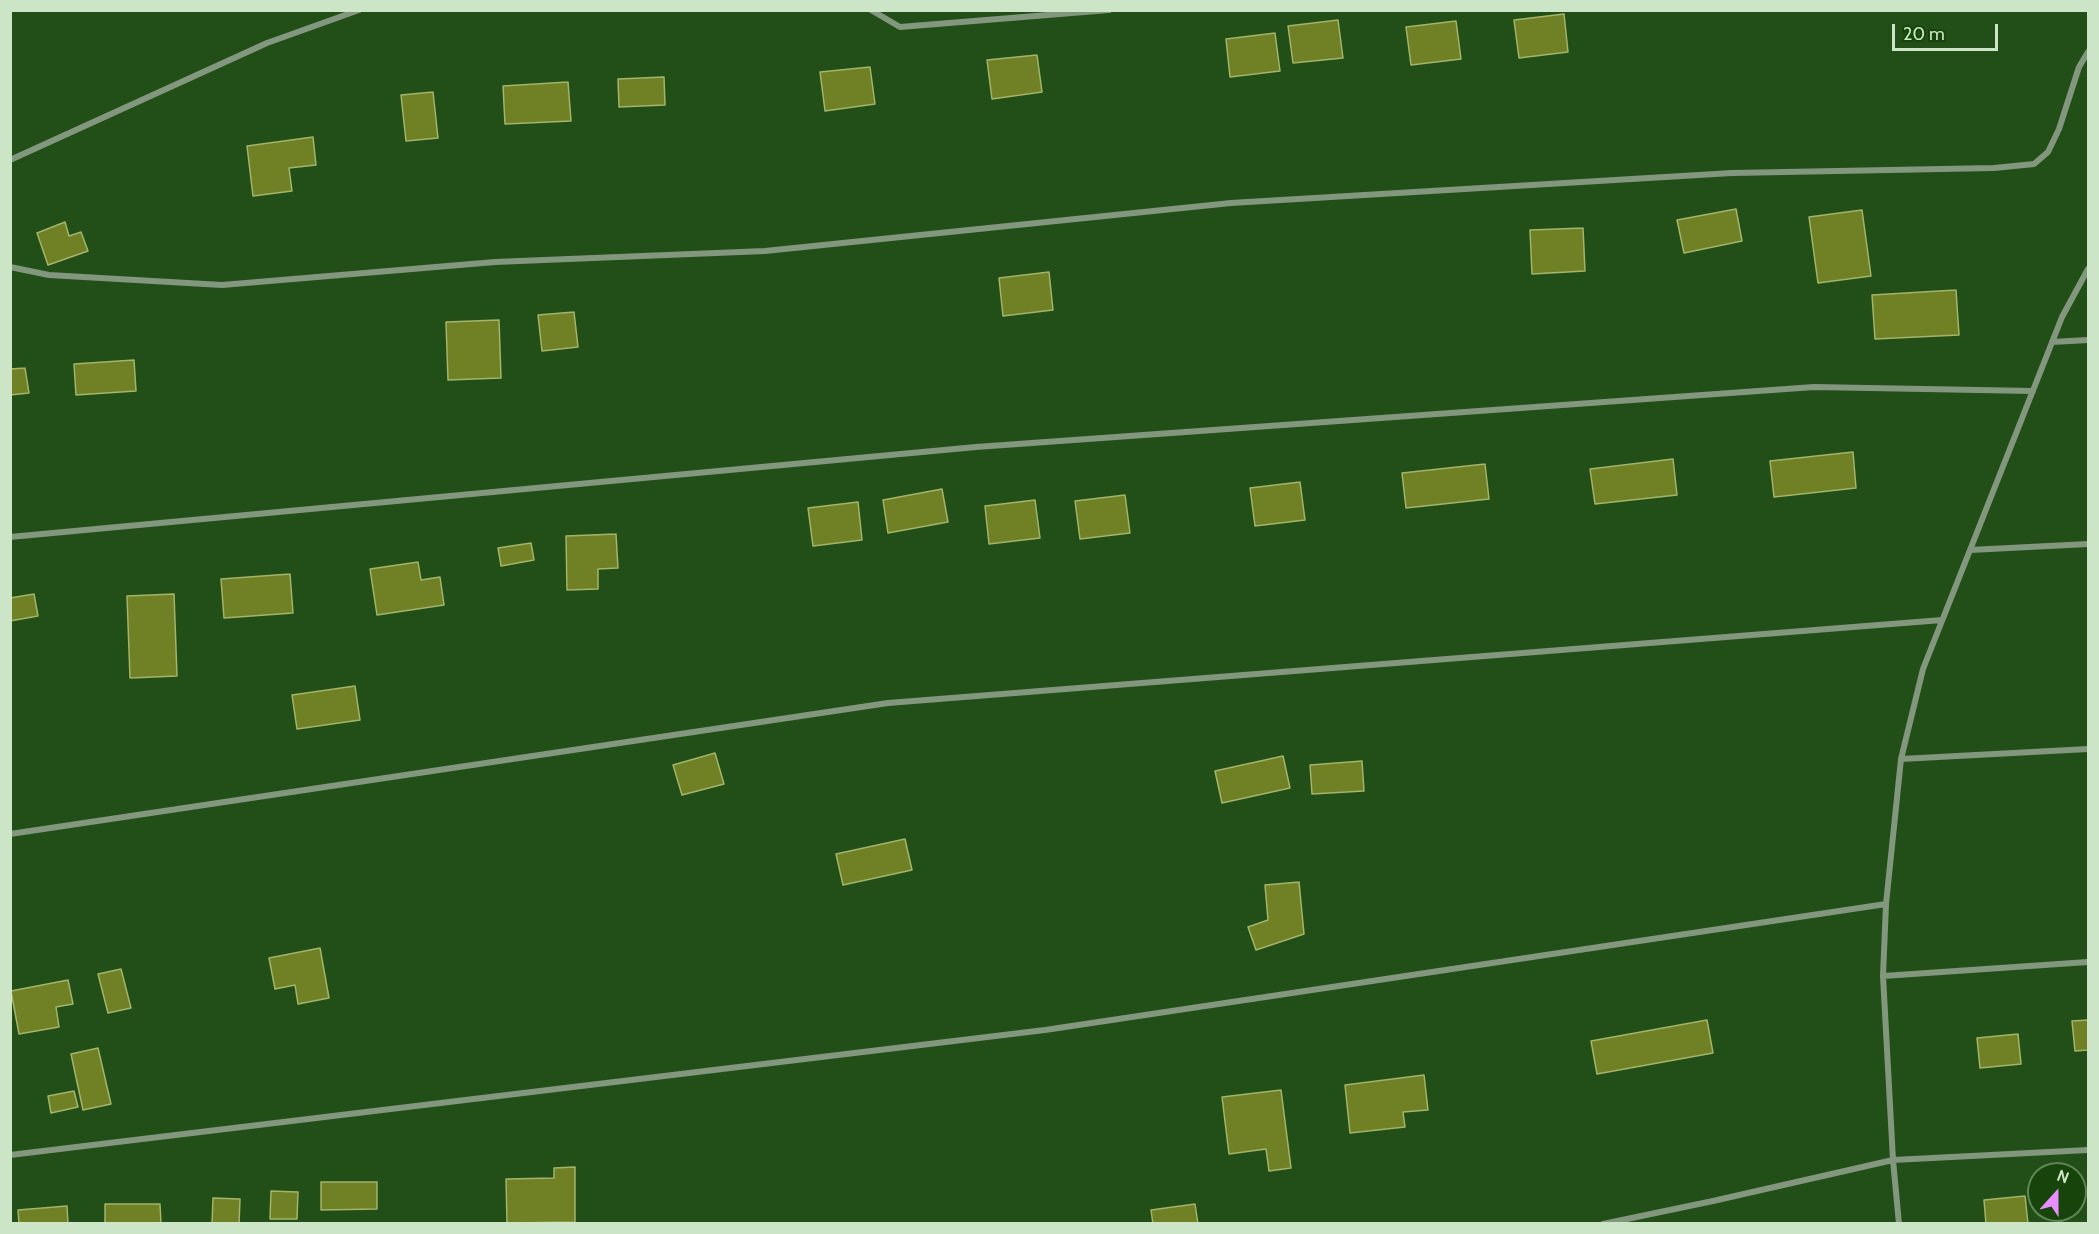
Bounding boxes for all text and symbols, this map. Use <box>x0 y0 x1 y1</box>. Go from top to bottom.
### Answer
scale bar <box>1895 12 2002 50</box>
text: 20 m <box>1903 23 1945 45</box>
north arrow <box>2027 1162 2087 1222</box>
text: N <box>2054 1166 2072 1187</box>

